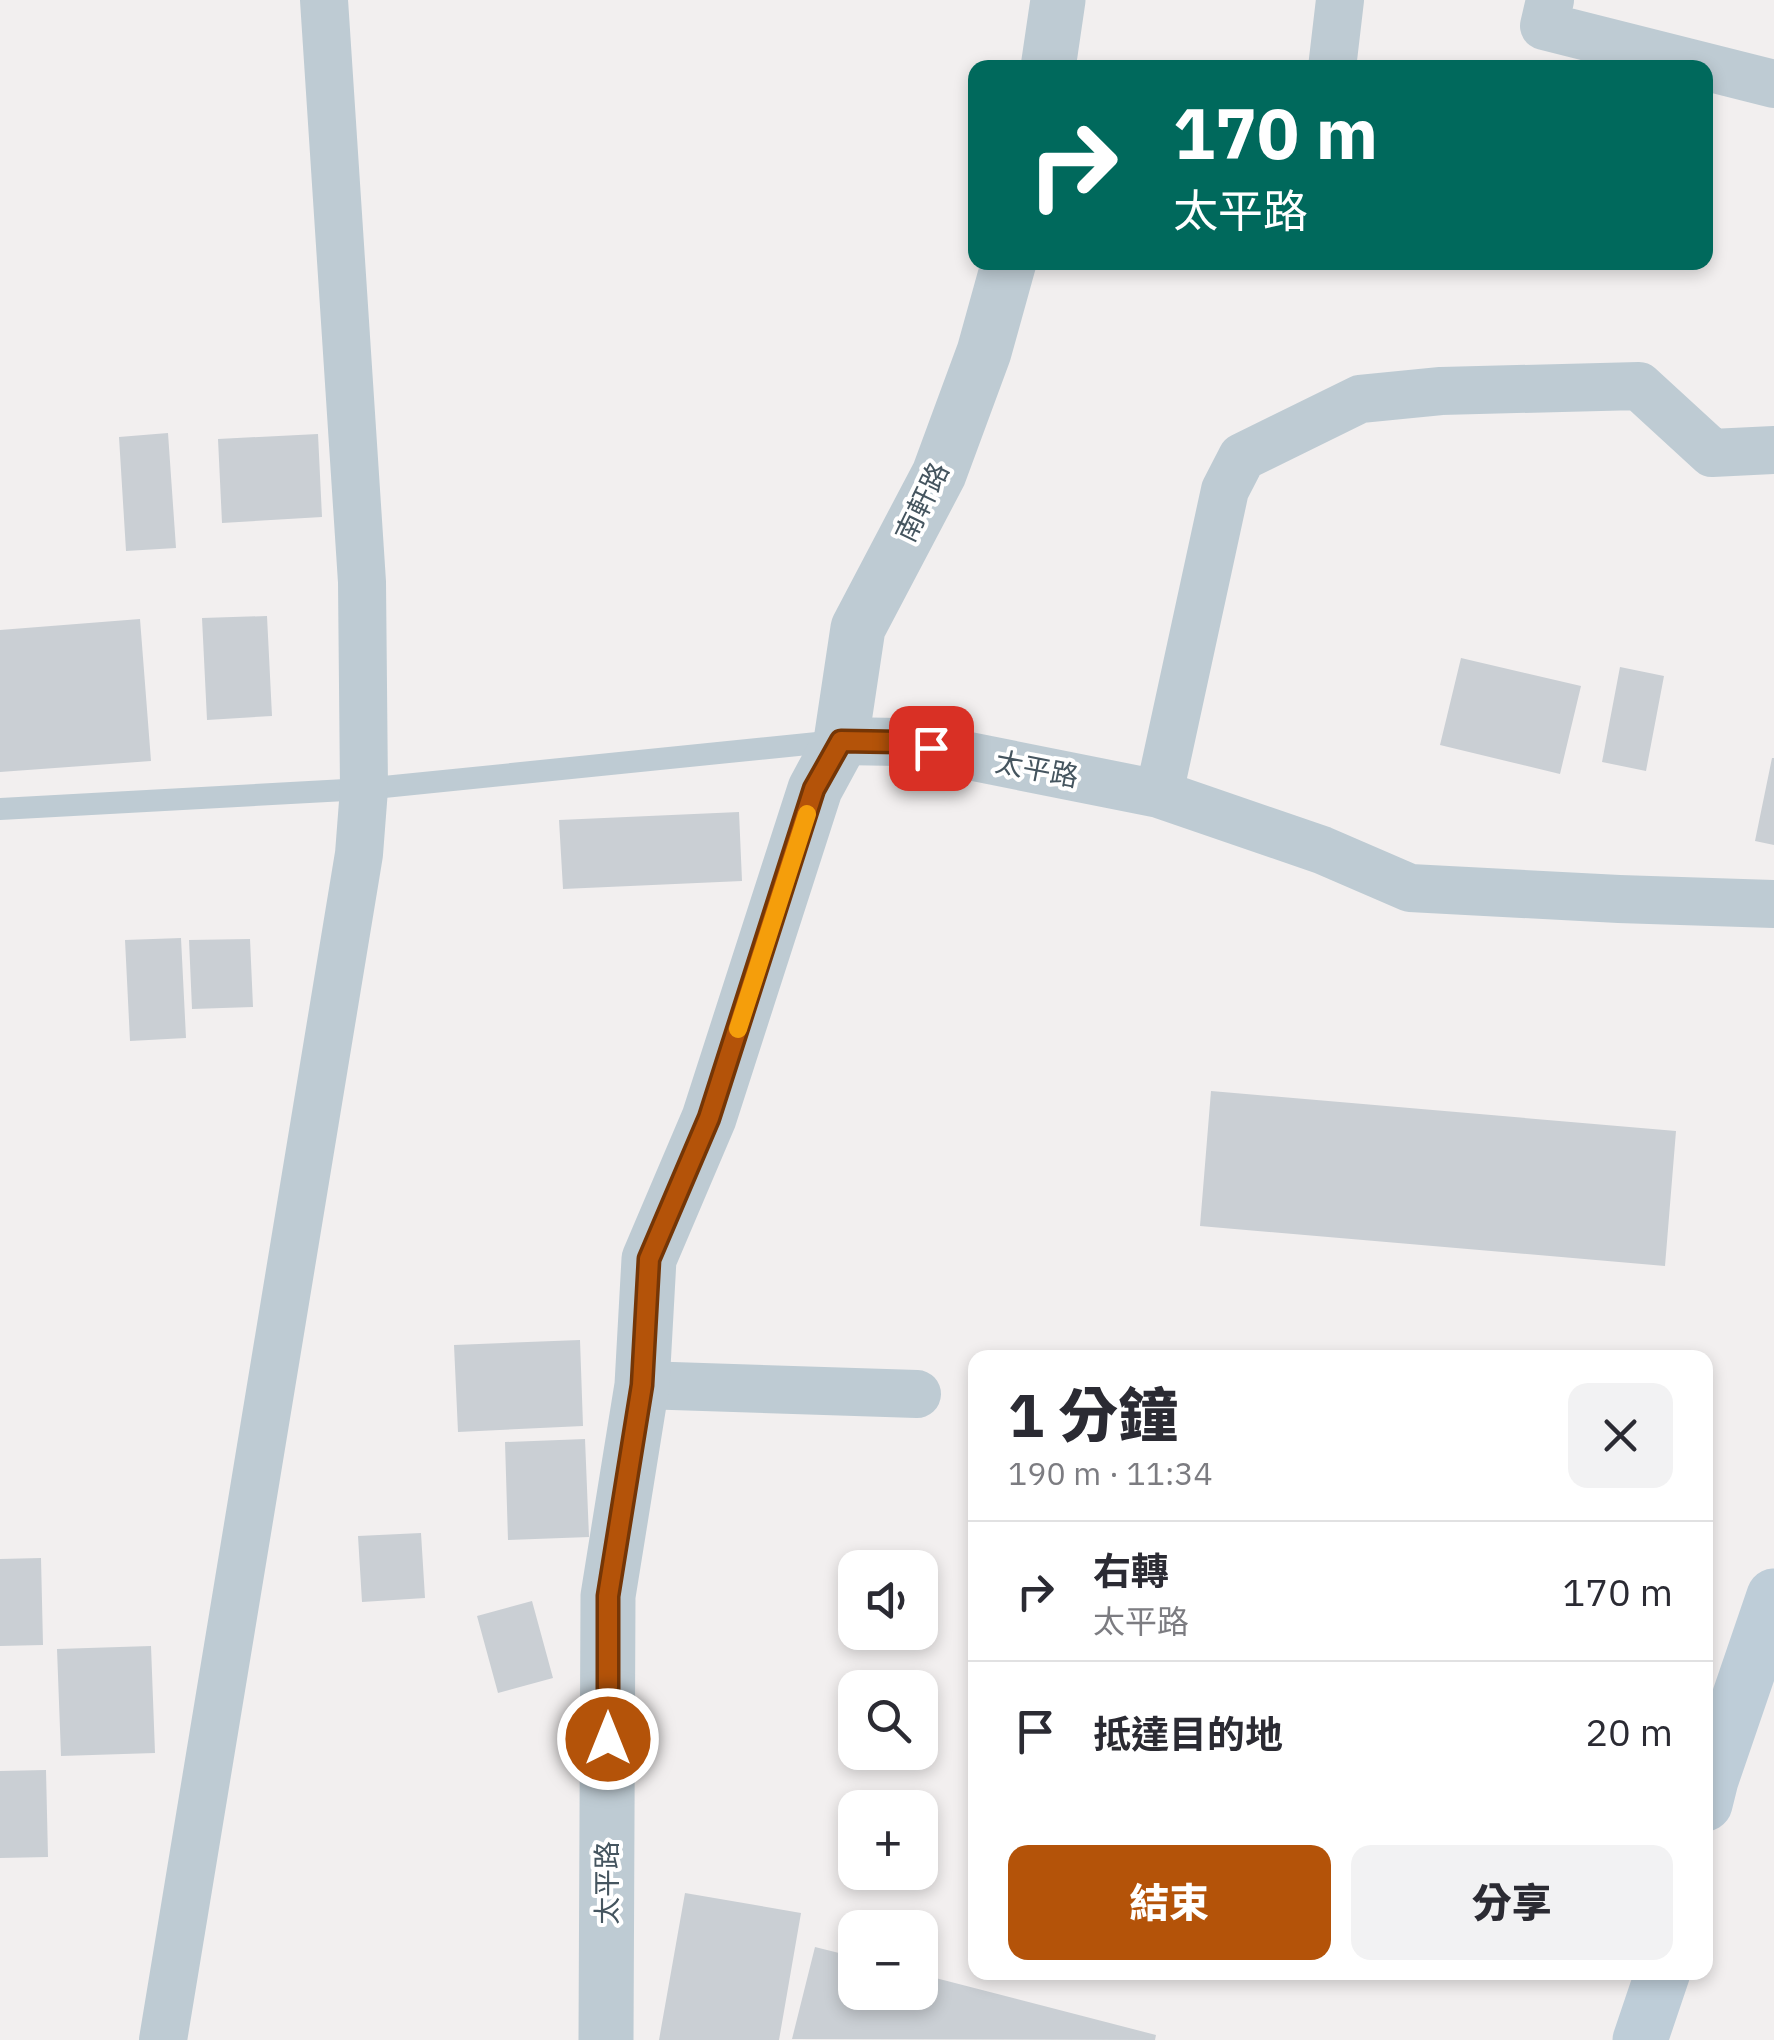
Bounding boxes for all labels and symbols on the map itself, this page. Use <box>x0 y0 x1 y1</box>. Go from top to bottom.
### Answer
street label: 南軒路 <box>887 456 957 548</box>
pin <box>889 706 974 791</box>
street label: 太平路 <box>992 742 1082 795</box>
position arrow <box>556 1687 660 1791</box>
street label: 太平路 <box>588 1841 625 1925</box>

